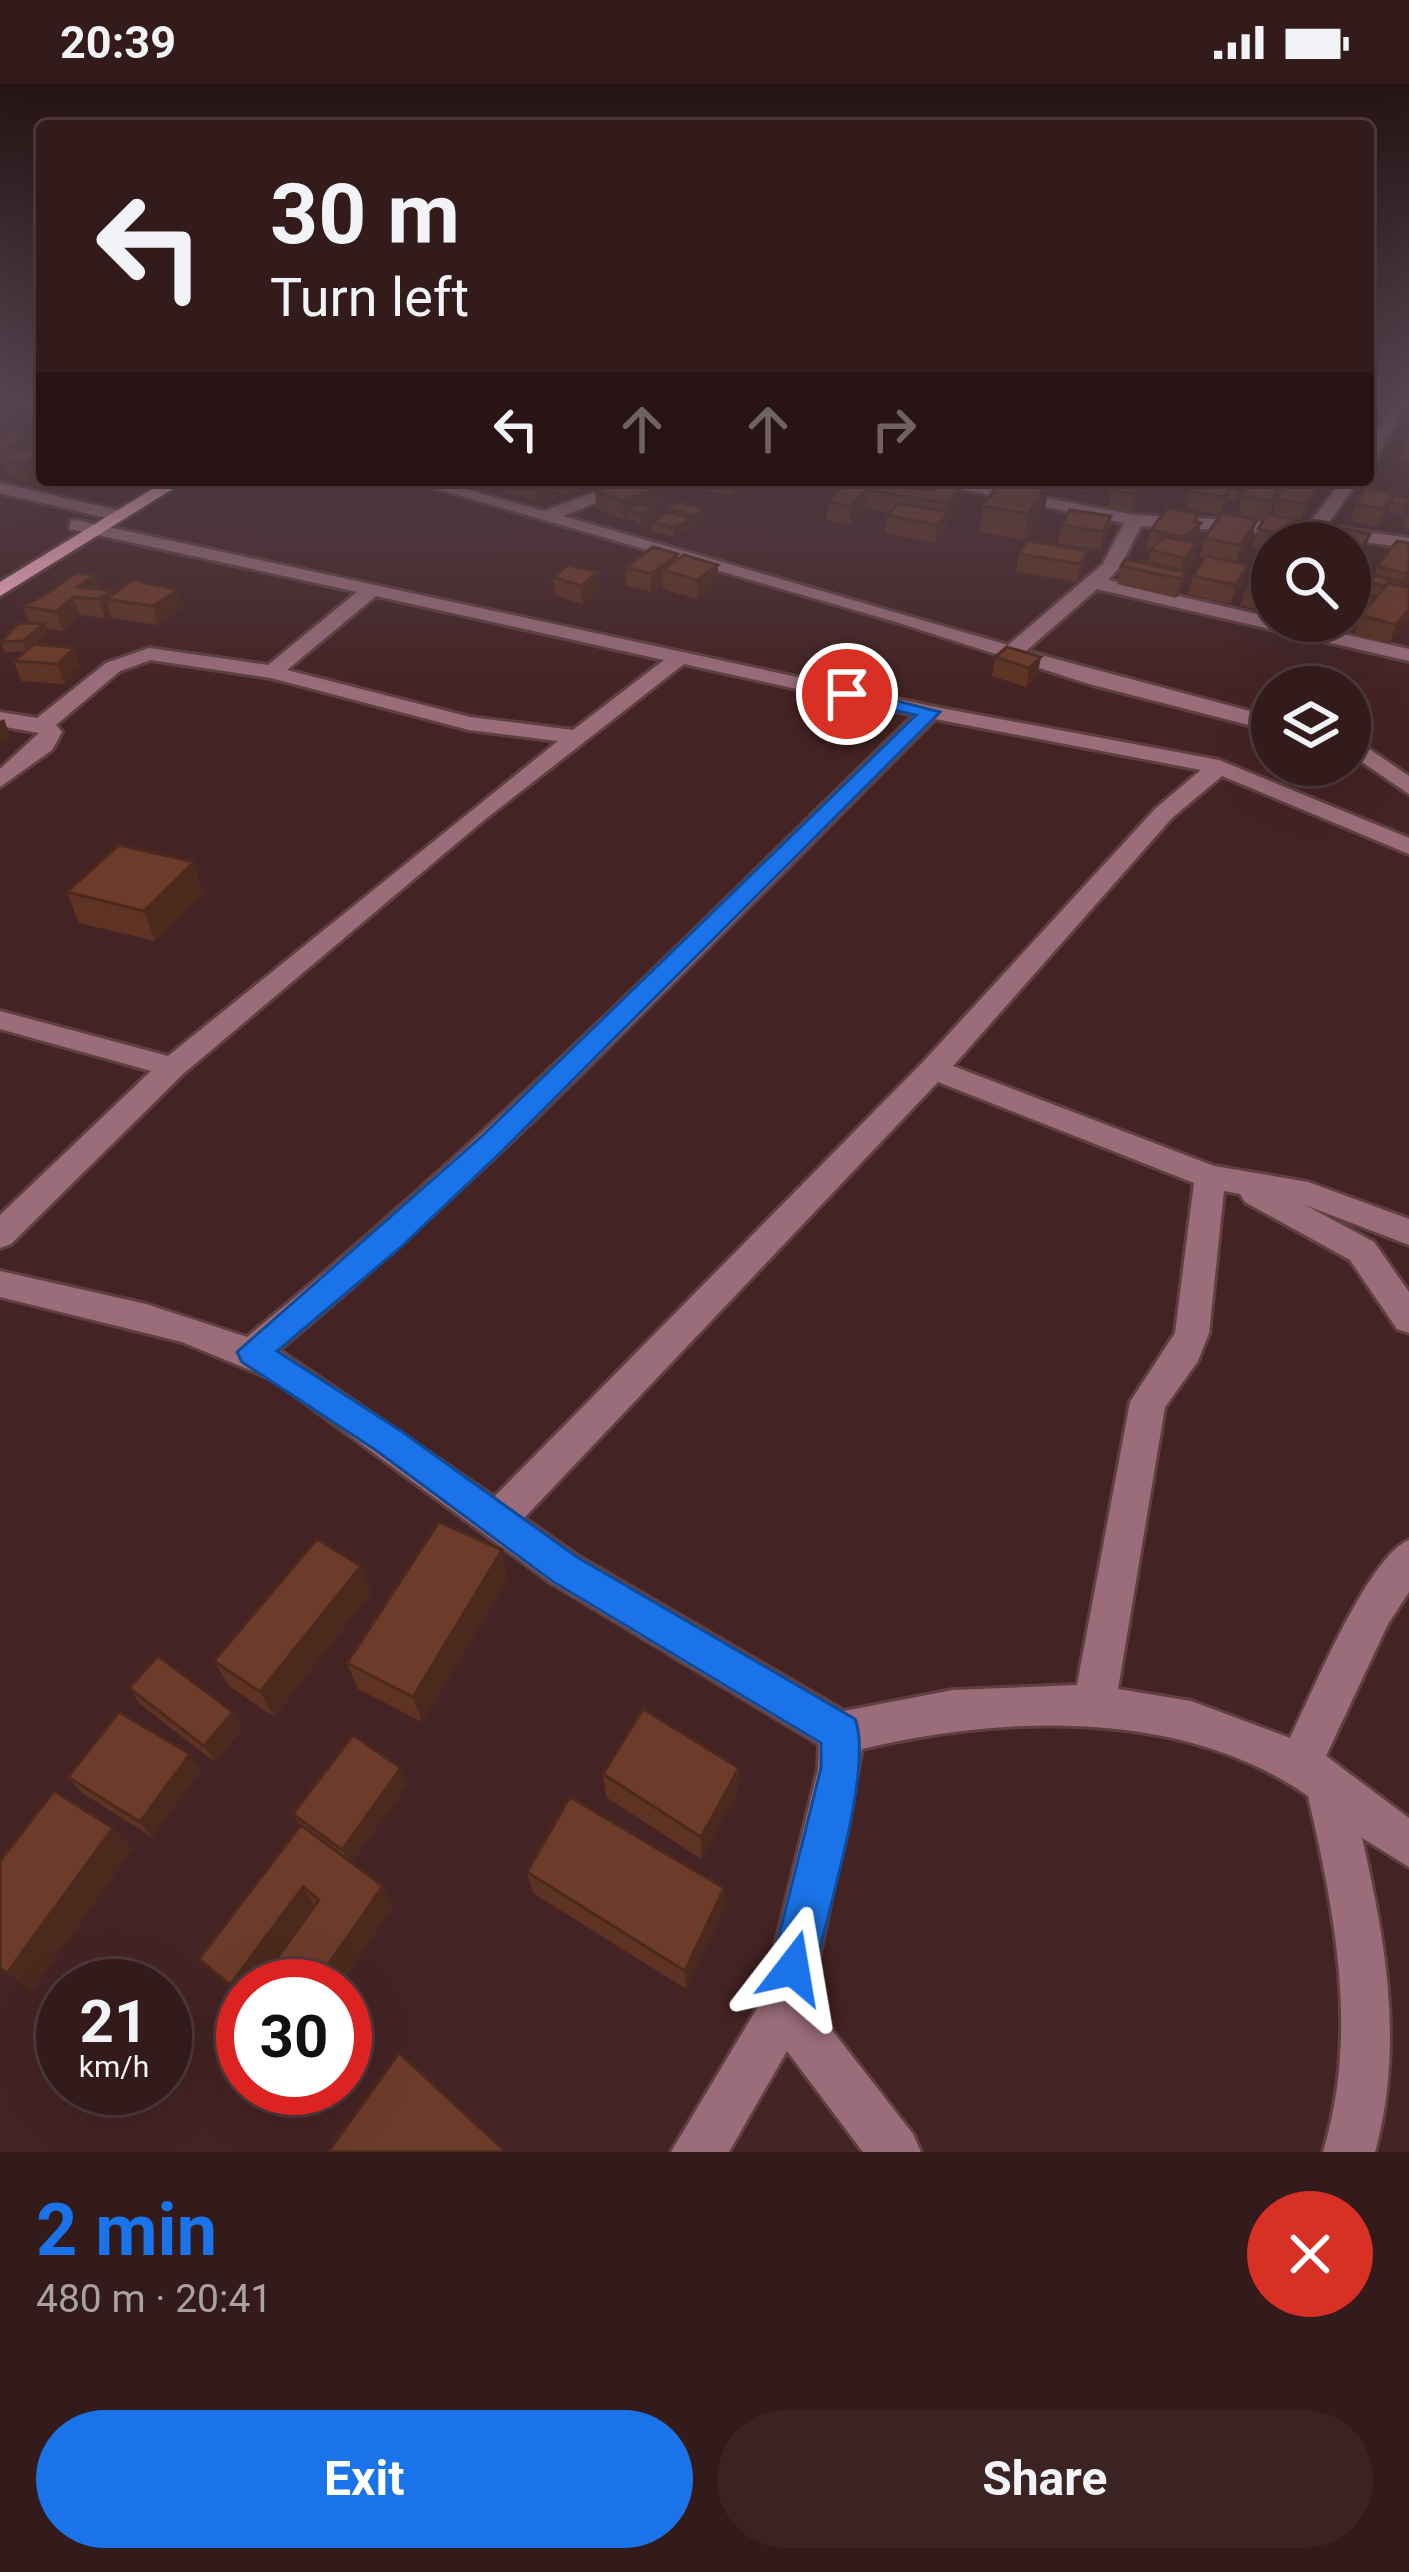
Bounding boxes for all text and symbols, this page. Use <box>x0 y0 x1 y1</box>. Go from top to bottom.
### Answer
text: 20:39 <box>60 16 176 69</box>
text: 30 m <box>270 165 460 264</box>
icon: left <box>72 168 228 324</box>
text: Turn left <box>270 266 469 329</box>
icon: left <box>483 396 549 462</box>
icon: ahead <box>609 396 675 462</box>
icon: ahead <box>735 396 801 462</box>
icon: right <box>861 396 927 462</box>
map controls <box>1251 522 1371 786</box>
button: search <box>1251 522 1371 642</box>
pin <box>796 643 898 745</box>
icon: arrive <box>814 661 880 727</box>
button: layers <box>1251 666 1371 786</box>
position arrow <box>730 1905 856 2031</box>
speed limit sign: 30 <box>216 1959 372 2115</box>
text: 21 <box>80 1986 148 2057</box>
text: km/h <box>79 2049 149 2084</box>
text: 2 min <box>36 2188 217 2273</box>
button: close <box>1247 2191 1373 2317</box>
text: 480 m · 20:41 <box>36 2276 272 2322</box>
button: Exit <box>36 2410 693 2548</box>
button: Share <box>717 2410 1373 2548</box>

